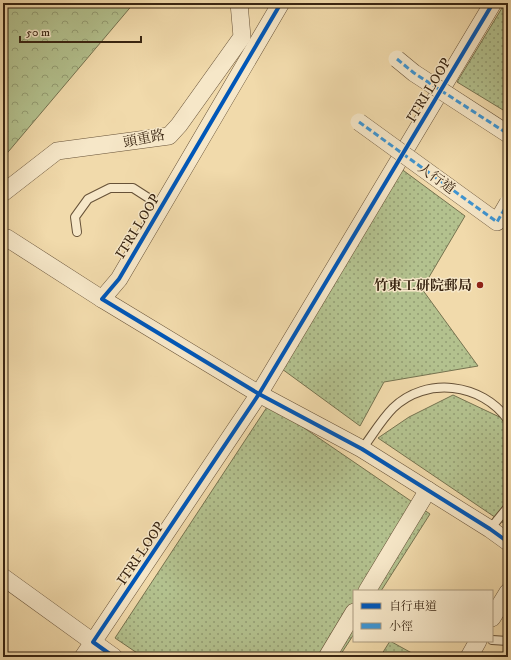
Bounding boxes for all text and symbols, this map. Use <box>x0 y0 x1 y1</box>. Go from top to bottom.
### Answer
scale bar <box>20 18 141 44</box>
text: 50 m <box>26 25 50 40</box>
street label: ITRI LOOP <box>403 55 455 126</box>
street label: 頭重路 <box>122 126 167 152</box>
street label: 人行道 <box>414 159 459 198</box>
street label: ITRI LOOP <box>112 191 164 262</box>
place label: 竹東工研院郵局 <box>374 277 472 295</box>
marker: 竹東工研院郵局 <box>475 280 485 290</box>
street label: ITRI LOOP <box>113 519 169 589</box>
legend <box>353 590 493 642</box>
text: 自行車道 <box>389 599 437 614</box>
text: 小徑 <box>389 619 413 634</box>

